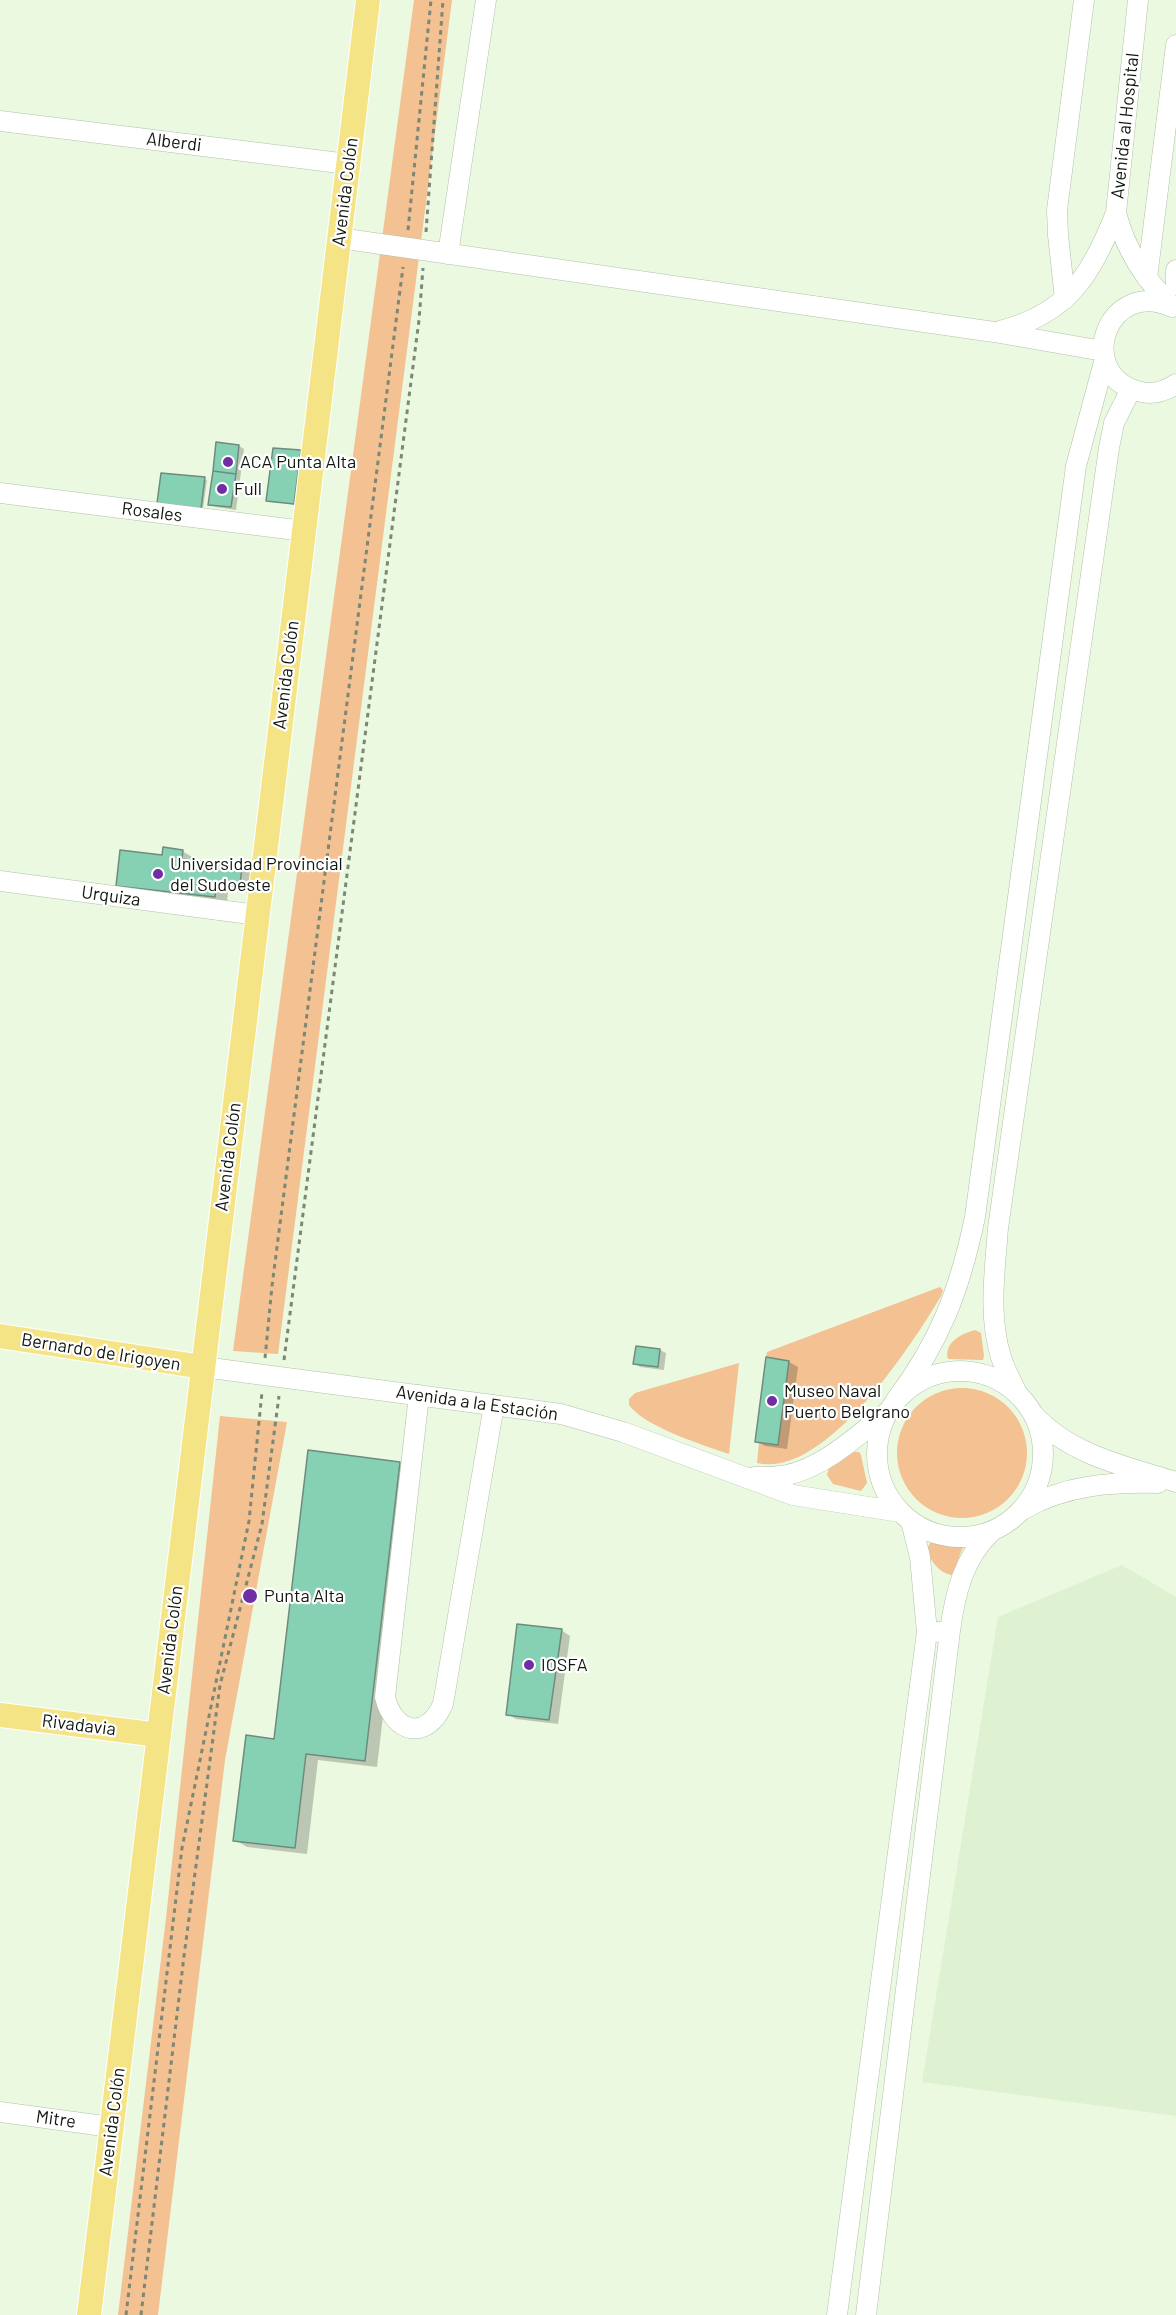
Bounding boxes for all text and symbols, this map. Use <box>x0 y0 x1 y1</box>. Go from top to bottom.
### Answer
street label: Avenida al Hospital <box>1107 52 1143 200</box>
street label: Alberdi <box>145 128 203 156</box>
street label: Avenida Colón <box>328 136 362 248</box>
place label: ACA Punta Alta <box>240 451 356 473</box>
marker: ACA Punta Alta <box>221 455 235 469</box>
place label: Full <box>234 478 262 500</box>
marker: Full <box>215 482 229 496</box>
street label: Rosales <box>120 498 184 526</box>
street label: Avenida Colón <box>269 619 303 731</box>
place label: Universidad Provincial del Sudoeste <box>170 853 343 896</box>
marker: Universidad Provincial del Sudoeste <box>151 867 165 881</box>
street label: Urquiza <box>80 881 142 911</box>
street label: Avenida Colón <box>211 1101 245 1213</box>
street label: Bernardo de Irigoyen <box>20 1329 182 1375</box>
place label: Museo Naval Puerto Belgrano <box>784 1380 910 1422</box>
street label: Avenida a la Estación <box>395 1381 559 1425</box>
marker: Museo Naval Puerto Belgrano <box>765 1394 779 1408</box>
street label: Avenida Colón <box>153 1584 187 1696</box>
place label: Punta Alta <box>264 1585 344 1607</box>
marker: Punta Alta <box>241 1587 259 1605</box>
place label: IOSFA <box>541 1654 588 1676</box>
marker: IOSFA <box>522 1658 536 1672</box>
street label: Rivadavia <box>41 1710 117 1740</box>
street label: Avenida Colón <box>95 2066 129 2178</box>
street label: Mitre <box>35 2106 77 2132</box>

